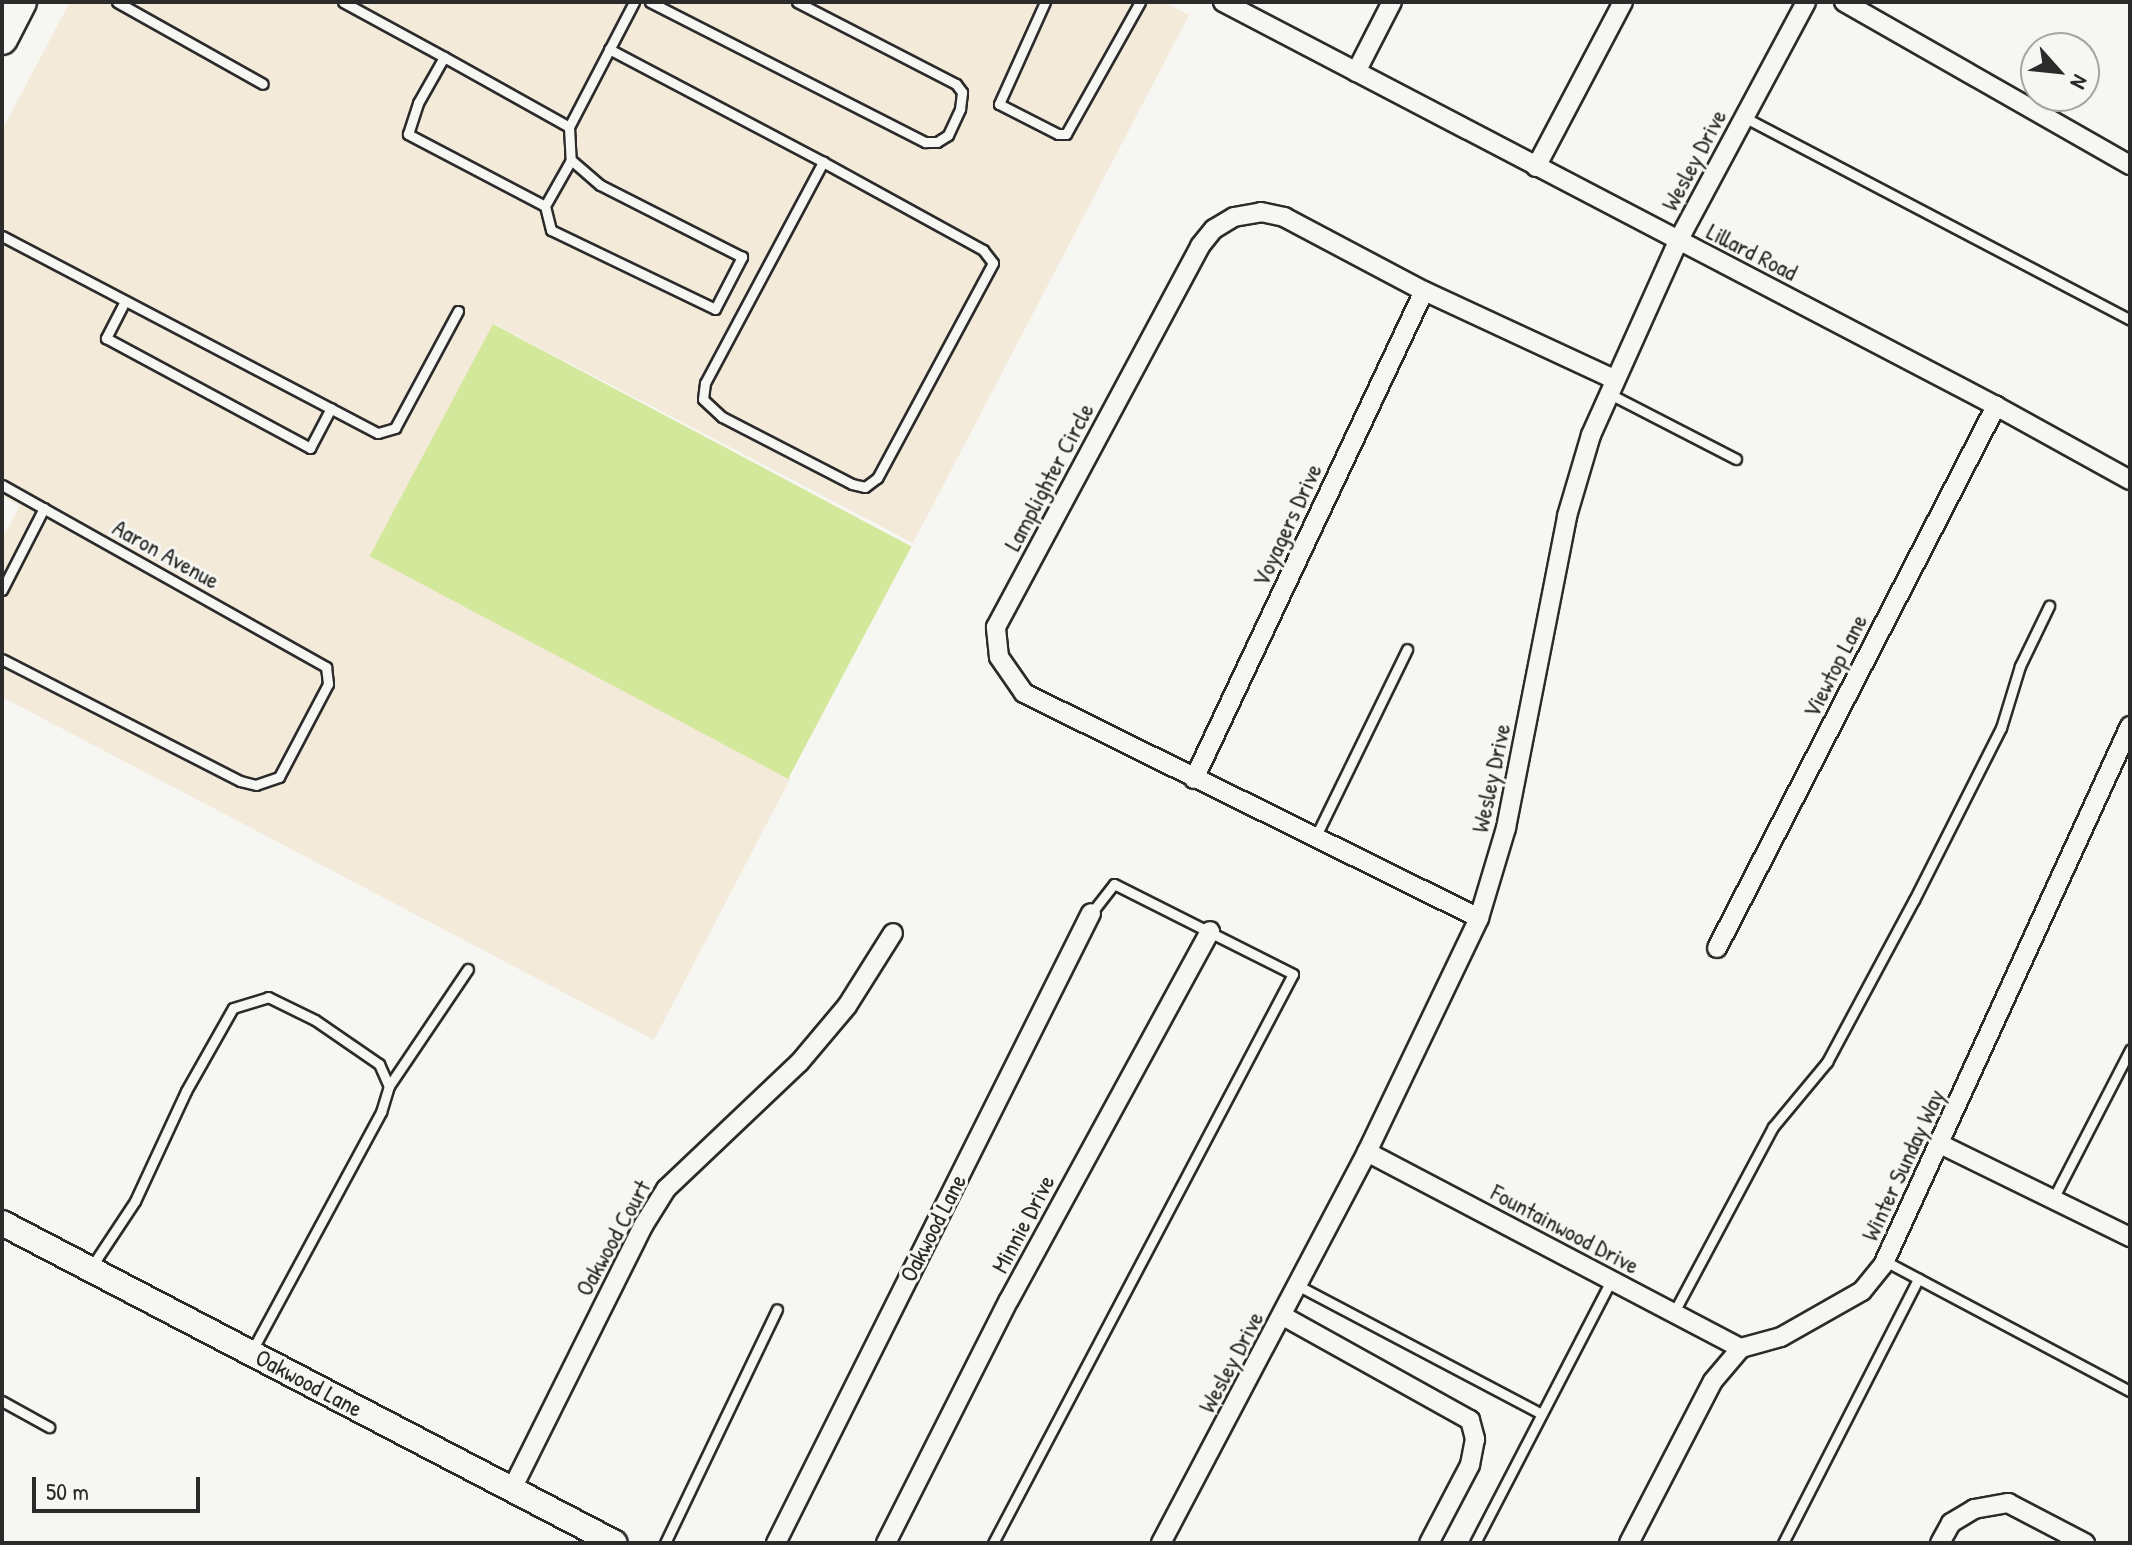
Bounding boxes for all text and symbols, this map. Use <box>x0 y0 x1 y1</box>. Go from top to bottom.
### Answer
north arrow <box>2020 32 2100 112</box>
text: N <box>2064 70 2096 94</box>
street label: Wesley Drive <box>1655 105 1733 215</box>
street label: Lillard Road <box>1702 217 1802 287</box>
street label: Lamplighter Circle <box>998 398 1100 556</box>
street label: Voyagers Drive <box>1246 459 1328 591</box>
street label: Aaron Avenue <box>108 513 224 595</box>
street label: Viewtop Lane <box>1797 610 1873 722</box>
street label: Wesley Drive <box>1465 721 1517 835</box>
street label: Winter Sunday Way <box>1855 1085 1951 1245</box>
street label: Oakwood Lane <box>894 1169 972 1287</box>
street label: Minnie Drive <box>985 1170 1061 1278</box>
street label: Oakwood Court <box>569 1175 657 1301</box>
street label: Fountainwood Drive <box>1486 1178 1644 1280</box>
street label: Wesley Drive <box>1192 1307 1270 1417</box>
street label: Oakwood Lane <box>251 1343 367 1423</box>
scale bar <box>36 1461 204 1511</box>
text: 50 m <box>46 1475 89 1507</box>

